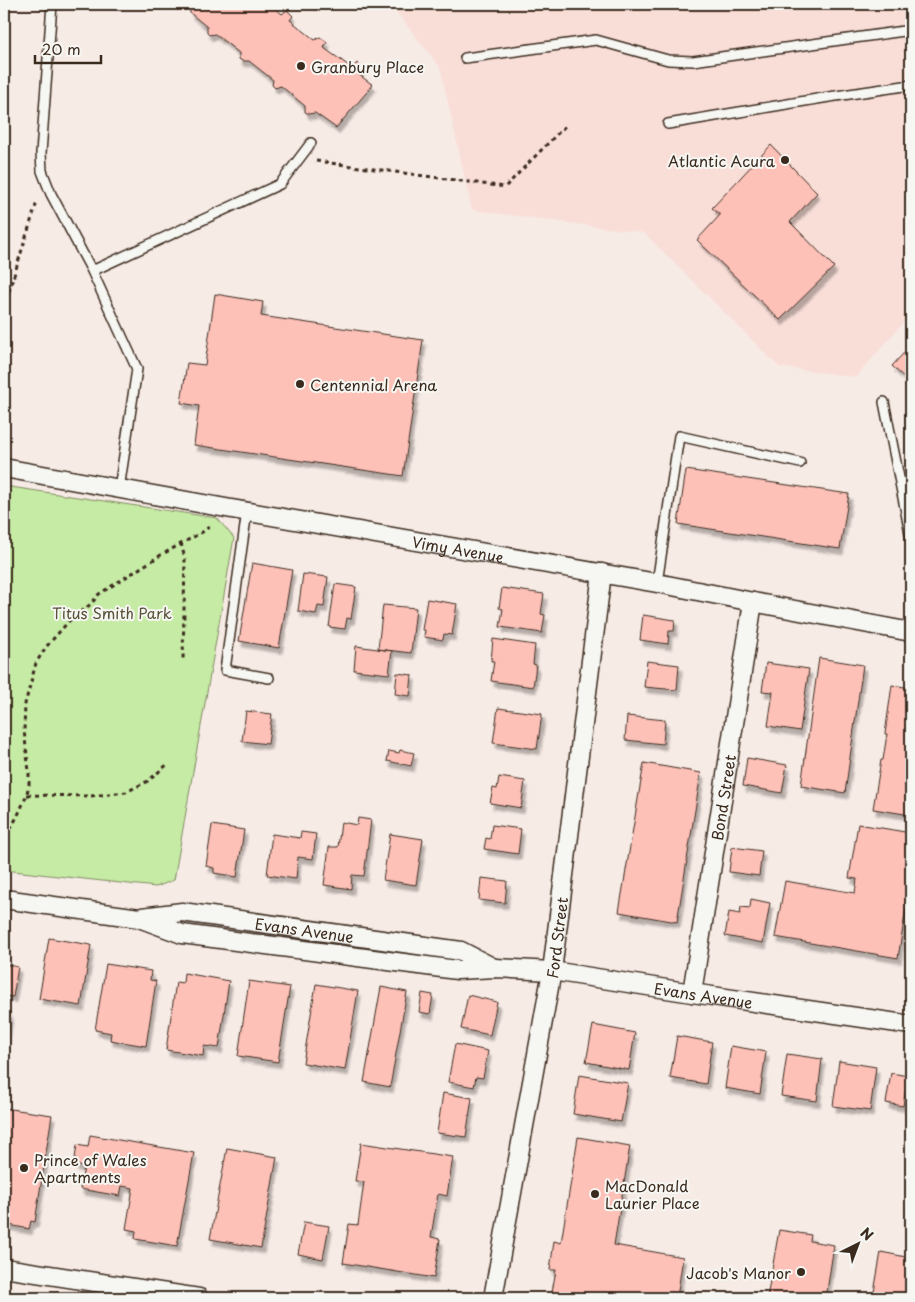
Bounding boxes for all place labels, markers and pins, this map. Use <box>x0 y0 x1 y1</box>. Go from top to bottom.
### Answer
place label: Granbury Place <box>311 55 424 78</box>
marker: Granbury Place <box>295 60 307 72</box>
place label: Atlantic Acura <box>668 149 776 172</box>
marker: Atlantic Acura <box>779 154 791 166</box>
place label: Centennial Arena <box>310 373 437 396</box>
marker: Centennial Arena <box>294 378 306 390</box>
place label: Prince of Wales Apartments <box>34 1148 147 1188</box>
marker: Prince of Wales Apartments <box>18 1162 30 1174</box>
place label: MacDonald Laurier Place <box>605 1174 700 1214</box>
marker: MacDonald Laurier Place <box>589 1188 601 1200</box>
place label: Jacob's Manor <box>686 1261 791 1284</box>
marker: Jacob's Manor <box>795 1266 807 1278</box>

